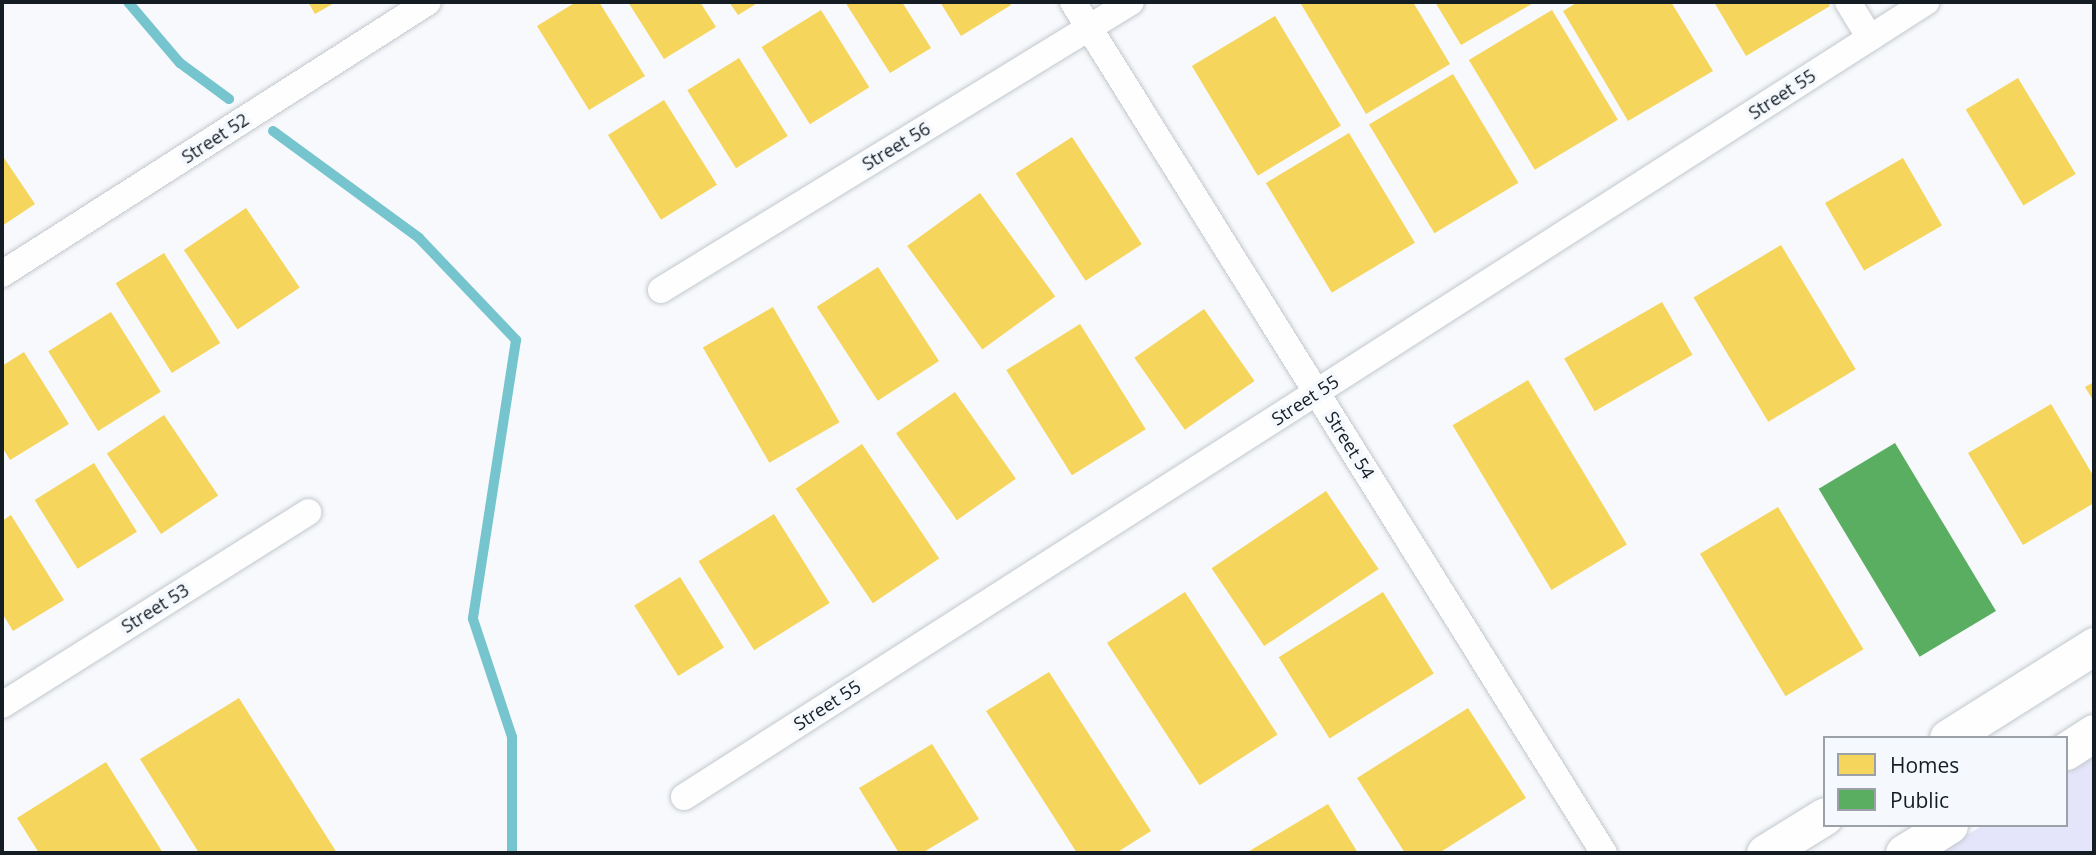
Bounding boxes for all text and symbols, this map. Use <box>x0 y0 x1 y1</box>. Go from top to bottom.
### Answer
street label: Street 55 <box>1744 64 1820 124</box>
street label: Street 52 <box>177 108 253 168</box>
street label: Street 56 <box>858 117 934 175</box>
street label: Street 55 <box>1267 370 1343 430</box>
street label: Street 54 <box>1321 407 1379 483</box>
street label: Street 53 <box>117 579 193 637</box>
street label: Street 55 <box>789 675 865 735</box>
legend <box>1823 736 2068 827</box>
text: Homes <box>1890 751 1959 779</box>
text: Public <box>1890 786 1949 814</box>

